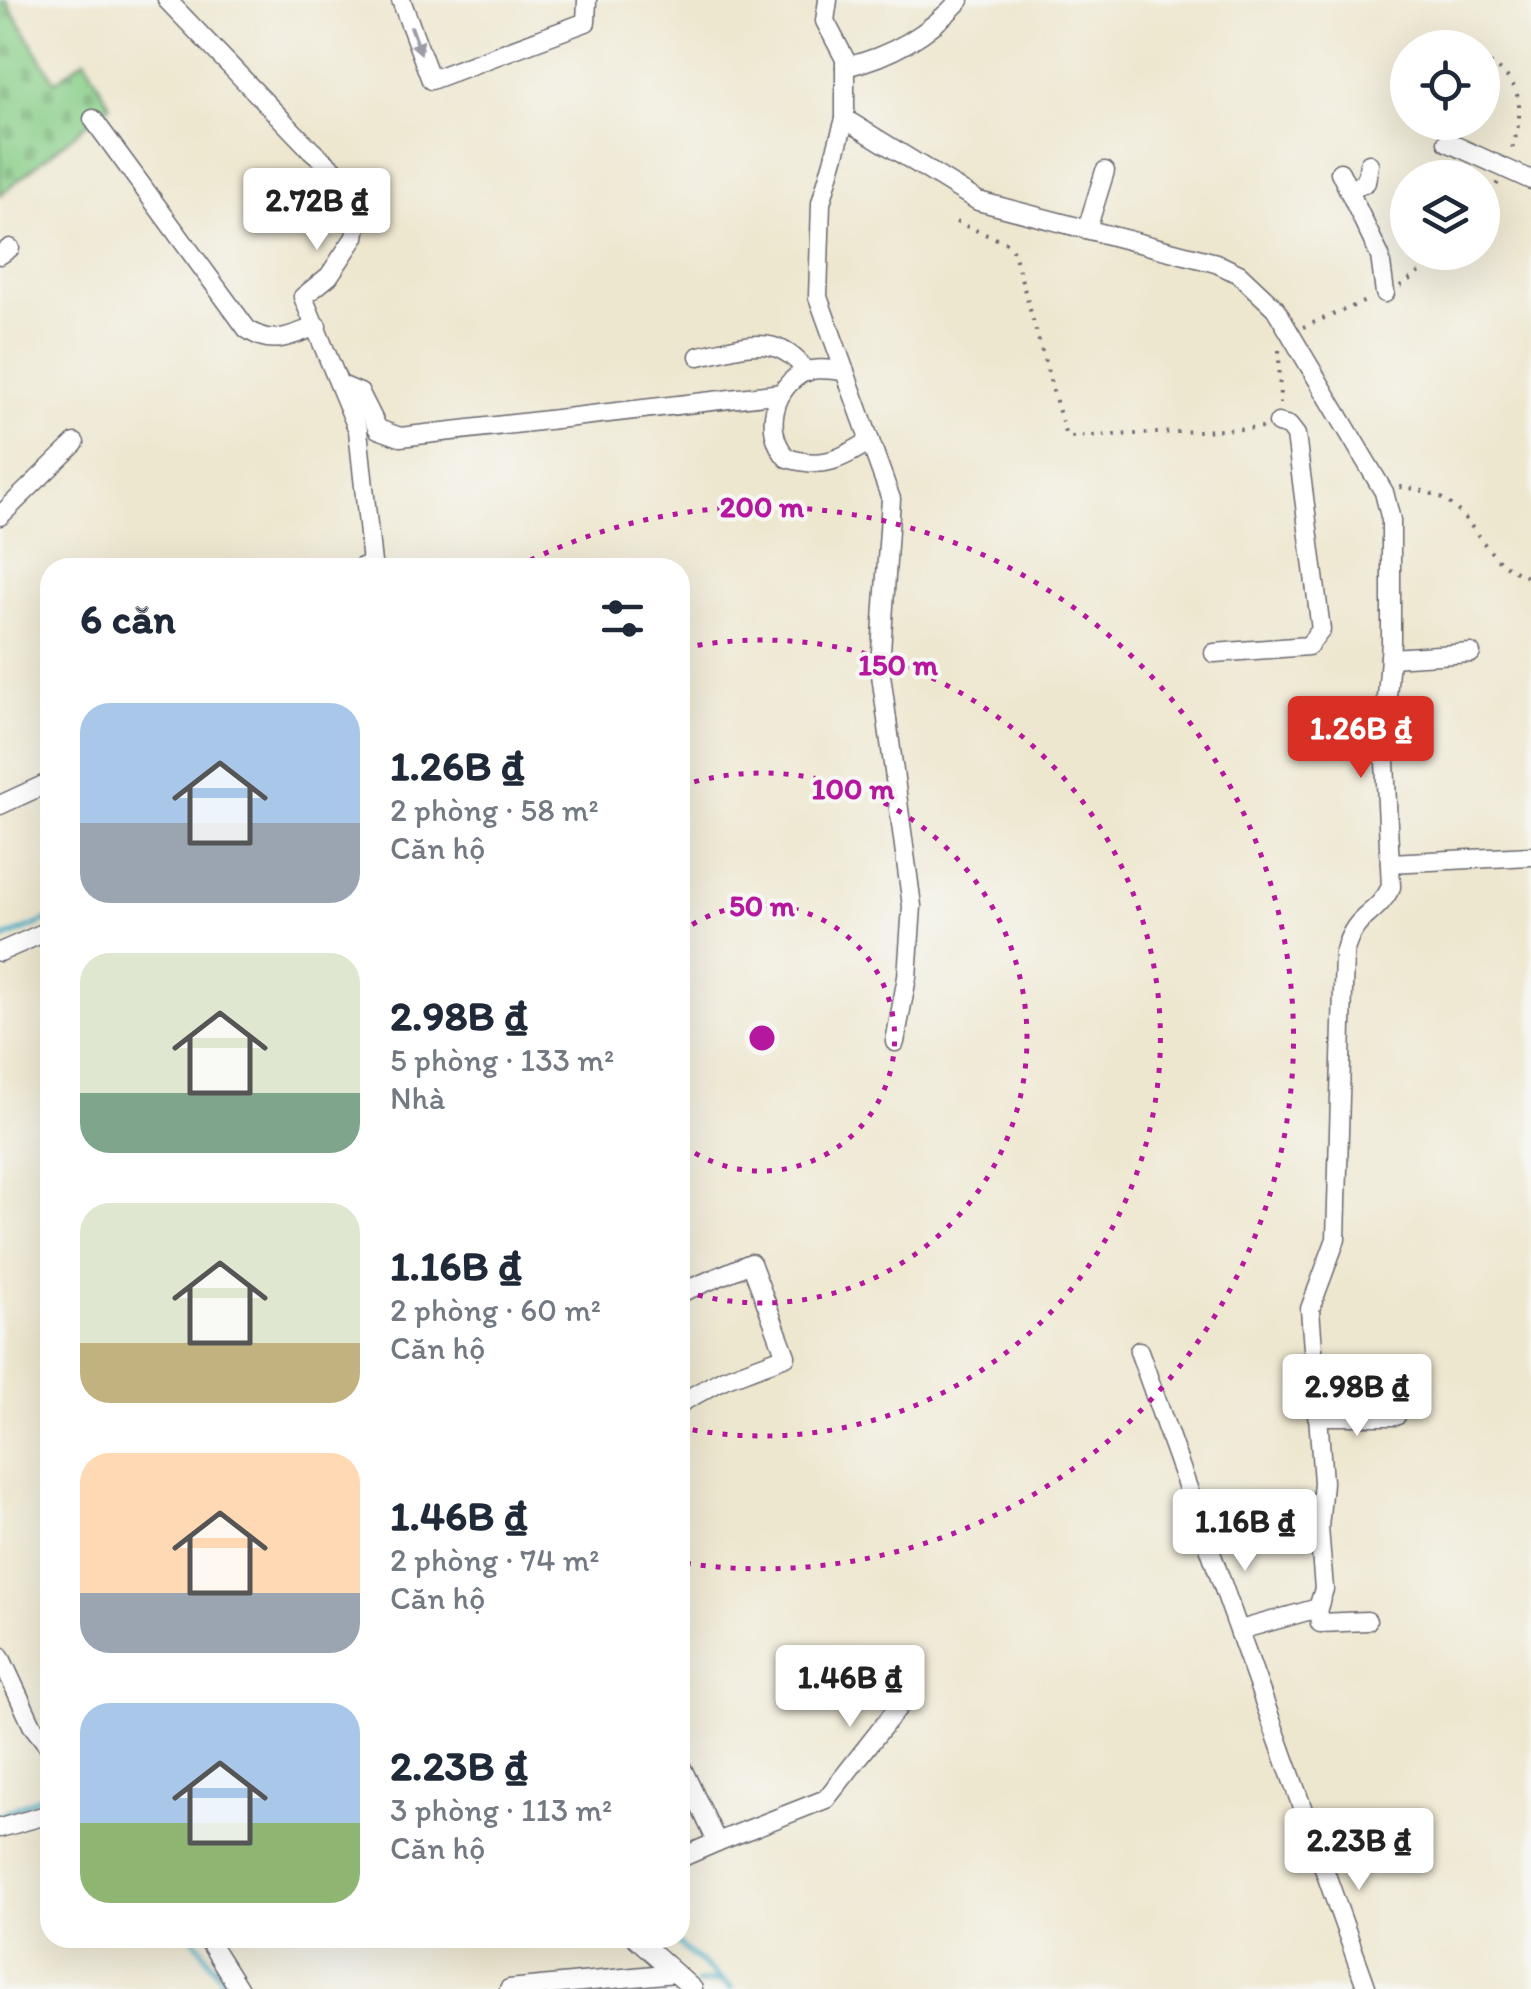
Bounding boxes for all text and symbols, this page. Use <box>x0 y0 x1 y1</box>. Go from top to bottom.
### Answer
one-way arrow <box>409 25 424 55</box>
map controls <box>1390 30 1500 270</box>
button: locate <box>1390 30 1500 140</box>
button: layers <box>1390 160 1500 270</box>
pin: 2.72B ₫ <box>225 168 409 253</box>
text: 2.72B ₫ <box>265 181 369 219</box>
text: 200 m <box>720 488 805 525</box>
icon: filters <box>595 591 650 646</box>
text: 6 căn <box>80 593 176 644</box>
text: 150 m <box>858 646 939 683</box>
pin: 1.26B ₫ <box>1269 696 1453 781</box>
text: 1.26B ₫ <box>1310 709 1412 747</box>
text: 1.26B ₫ <box>390 740 524 791</box>
icon: home <box>160 743 280 863</box>
text: 100 m <box>812 770 895 807</box>
text: 2 phòng · 58 m² <box>390 791 599 829</box>
text: Căn hộ <box>390 829 485 867</box>
text: 50 m <box>729 887 796 924</box>
text: 2.98B ₫ <box>390 990 528 1041</box>
icon: home <box>160 993 280 1113</box>
centre of rings <box>744 1020 780 1056</box>
text: 5 phòng · 133 m² <box>390 1041 614 1079</box>
text: Nhà <box>390 1079 446 1117</box>
text: 1.16B ₫ <box>390 1240 522 1291</box>
icon: home <box>160 1243 280 1363</box>
text: 2 phòng · 60 m² <box>390 1291 601 1329</box>
text: Căn hộ <box>390 1329 485 1367</box>
pin: 2.98B ₫ <box>1265 1354 1449 1439</box>
text: 2.98B ₫ <box>1305 1367 1409 1405</box>
pin: 1.16B ₫ <box>1153 1489 1337 1574</box>
text: 1.46B ₫ <box>390 1490 528 1541</box>
icon: home <box>160 1493 280 1613</box>
text: 1.16B ₫ <box>1195 1502 1295 1540</box>
text: 2 phòng · 74 m² <box>390 1541 600 1579</box>
text: Căn hộ <box>390 1579 485 1617</box>
pin: 1.46B ₫ <box>758 1645 942 1730</box>
text: 1.46B ₫ <box>798 1658 902 1696</box>
text: 2.23B ₫ <box>390 1740 528 1791</box>
icon: home <box>160 1743 280 1863</box>
text: 3 phòng · 113 m² <box>390 1791 612 1829</box>
pin: 2.23B ₫ <box>1267 1808 1451 1893</box>
text: 2.23B ₫ <box>1307 1821 1411 1859</box>
text: Căn hộ <box>390 1829 485 1867</box>

